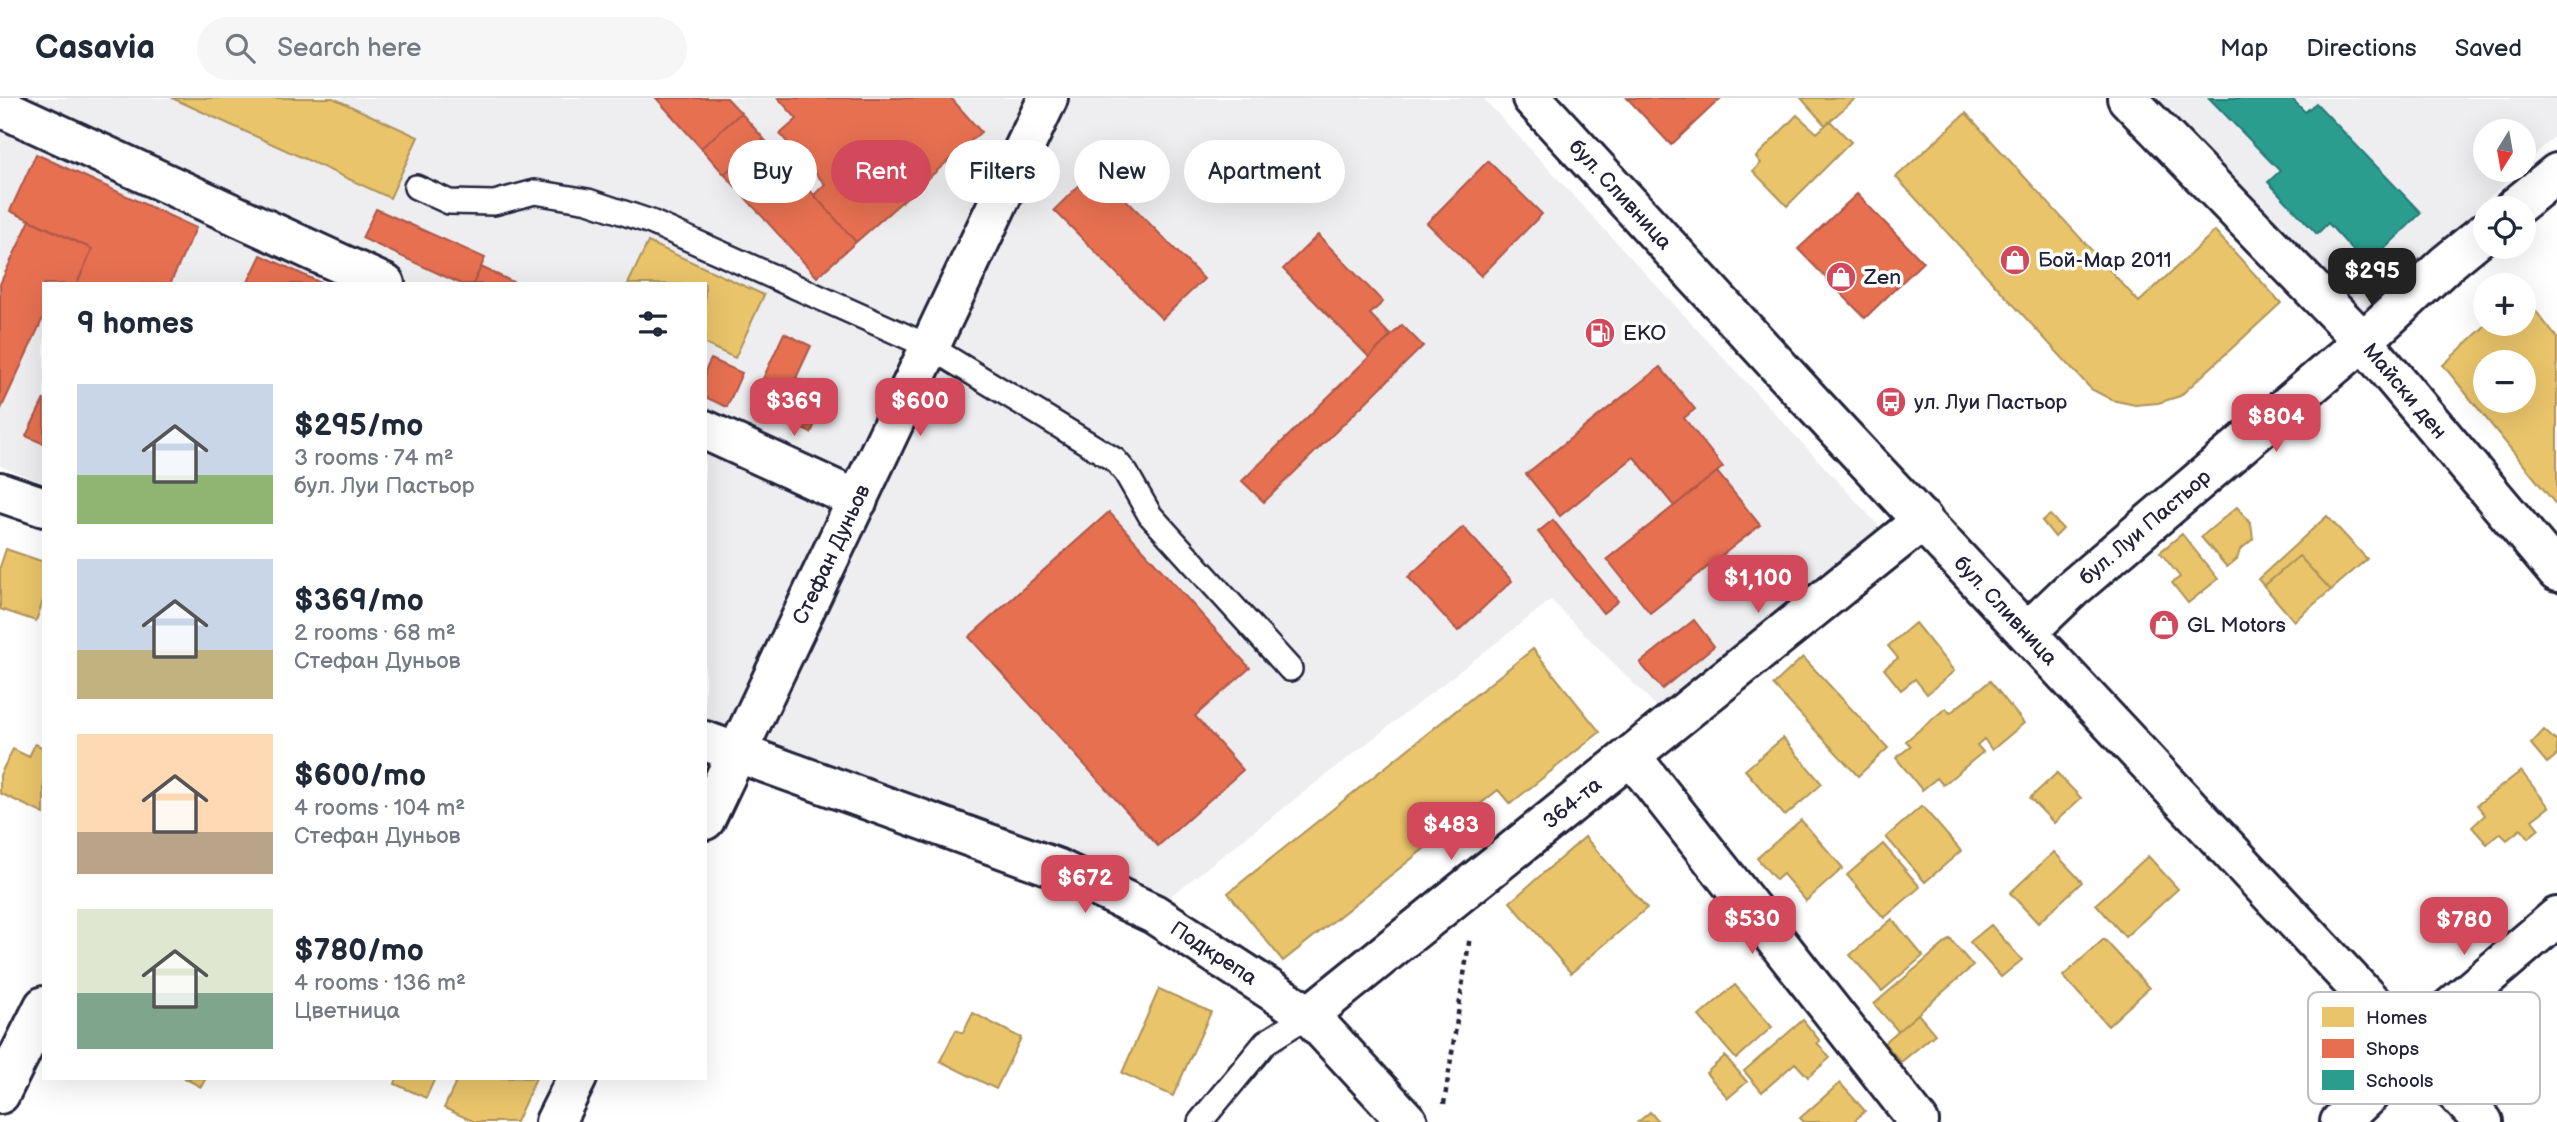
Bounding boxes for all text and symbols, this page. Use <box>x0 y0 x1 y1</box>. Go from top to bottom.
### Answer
search box <box>197 17 687 80</box>
text: Casavia <box>35 28 155 68</box>
icon: search <box>221 29 259 67</box>
text: Search here <box>277 33 421 64</box>
text: Map <box>2220 34 2268 63</box>
text: Directions <box>2306 34 2417 63</box>
text: Saved <box>2455 34 2522 63</box>
north arrow <box>2473 119 2536 182</box>
map controls <box>2473 119 2536 413</box>
street label: бул. Сливница <box>1564 135 1677 255</box>
chip: Buy <box>728 140 817 203</box>
chip: Rent <box>831 140 931 203</box>
chip: Filters <box>945 140 1060 203</box>
chip: New <box>1074 140 1170 203</box>
chip: Apartment <box>1184 140 1345 203</box>
button: locate <box>2473 196 2536 259</box>
shop icon: Бой-Мар 2011 <box>1998 243 2032 277</box>
place label: Бой-Мар 2011 <box>2038 248 2172 273</box>
pin: $295 <box>2331 248 2413 308</box>
text: $295 <box>2344 257 2400 285</box>
shop icon: Zen <box>1824 260 1858 294</box>
place label: Zen <box>1863 265 1901 290</box>
button: + <box>2473 273 2536 336</box>
icon: filters <box>634 305 672 343</box>
text: 9 homes <box>77 306 194 342</box>
fuel station icon: EKO <box>1583 316 1617 350</box>
place label: EKO <box>1623 321 1666 346</box>
street label: Майски ден <box>2357 338 2452 444</box>
button: − <box>2473 350 2536 413</box>
pin: $369 <box>753 378 835 438</box>
pin: $600 <box>879 378 961 438</box>
bus stop icon: ул. Луи Пастьор <box>1874 385 1908 419</box>
text: $369 <box>766 387 822 415</box>
text: $600 <box>891 387 949 415</box>
place label: ул. Луи Пастьор <box>1914 390 2067 415</box>
pin: $804 <box>2235 394 2317 454</box>
text: $804 <box>2248 403 2304 431</box>
text: $295/mo <box>294 408 423 444</box>
icon: home <box>133 412 217 496</box>
text: 3 rooms · 74 m² <box>294 444 454 472</box>
street label: бул. Луи Пастьор <box>2074 464 2216 590</box>
text: бул. Луи Пастьор <box>294 472 474 500</box>
street label: Стефан Дуньов <box>788 481 876 629</box>
street label: бул. Сливница <box>1949 551 2063 671</box>
pin: $1,100 <box>1701 556 1815 615</box>
text: $1,100 <box>1724 564 1792 592</box>
text: $369/mo <box>294 583 424 619</box>
icon: home <box>133 587 217 671</box>
shop icon: GL Motors <box>2147 608 2181 642</box>
place label: GL Motors <box>2187 613 2286 638</box>
text: 2 rooms · 68 m² <box>294 619 456 647</box>
text: Стефан Дуньов <box>294 647 460 675</box>
text: $600/mo <box>294 758 426 794</box>
icon: home <box>133 762 217 846</box>
street label: 364-та <box>1538 772 1607 834</box>
text: 4 rooms · 104 m² <box>294 794 465 822</box>
pin: $483 <box>1410 802 1492 862</box>
text: $483 <box>1423 811 1479 839</box>
text: Стефан Дуньов <box>294 822 460 850</box>
pin: $672 <box>1044 856 1126 915</box>
text: $672 <box>1057 864 1113 892</box>
pin: $530 <box>1711 896 1793 956</box>
pin: $780 <box>2423 898 2505 957</box>
text: $530 <box>1724 905 1780 933</box>
text: $780 <box>2436 906 2492 934</box>
street label: Подкрепа <box>1166 916 1262 991</box>
text: $780/mo <box>294 933 424 969</box>
icon: home <box>133 937 217 1021</box>
text: 4 rooms · 136 m² <box>294 969 466 997</box>
legend <box>2308 992 2540 1104</box>
text: Цветница <box>294 997 400 1025</box>
text: Homes <box>2366 1007 2427 1030</box>
text: Shops <box>2366 1038 2419 1061</box>
text: Schools <box>2366 1070 2433 1093</box>

